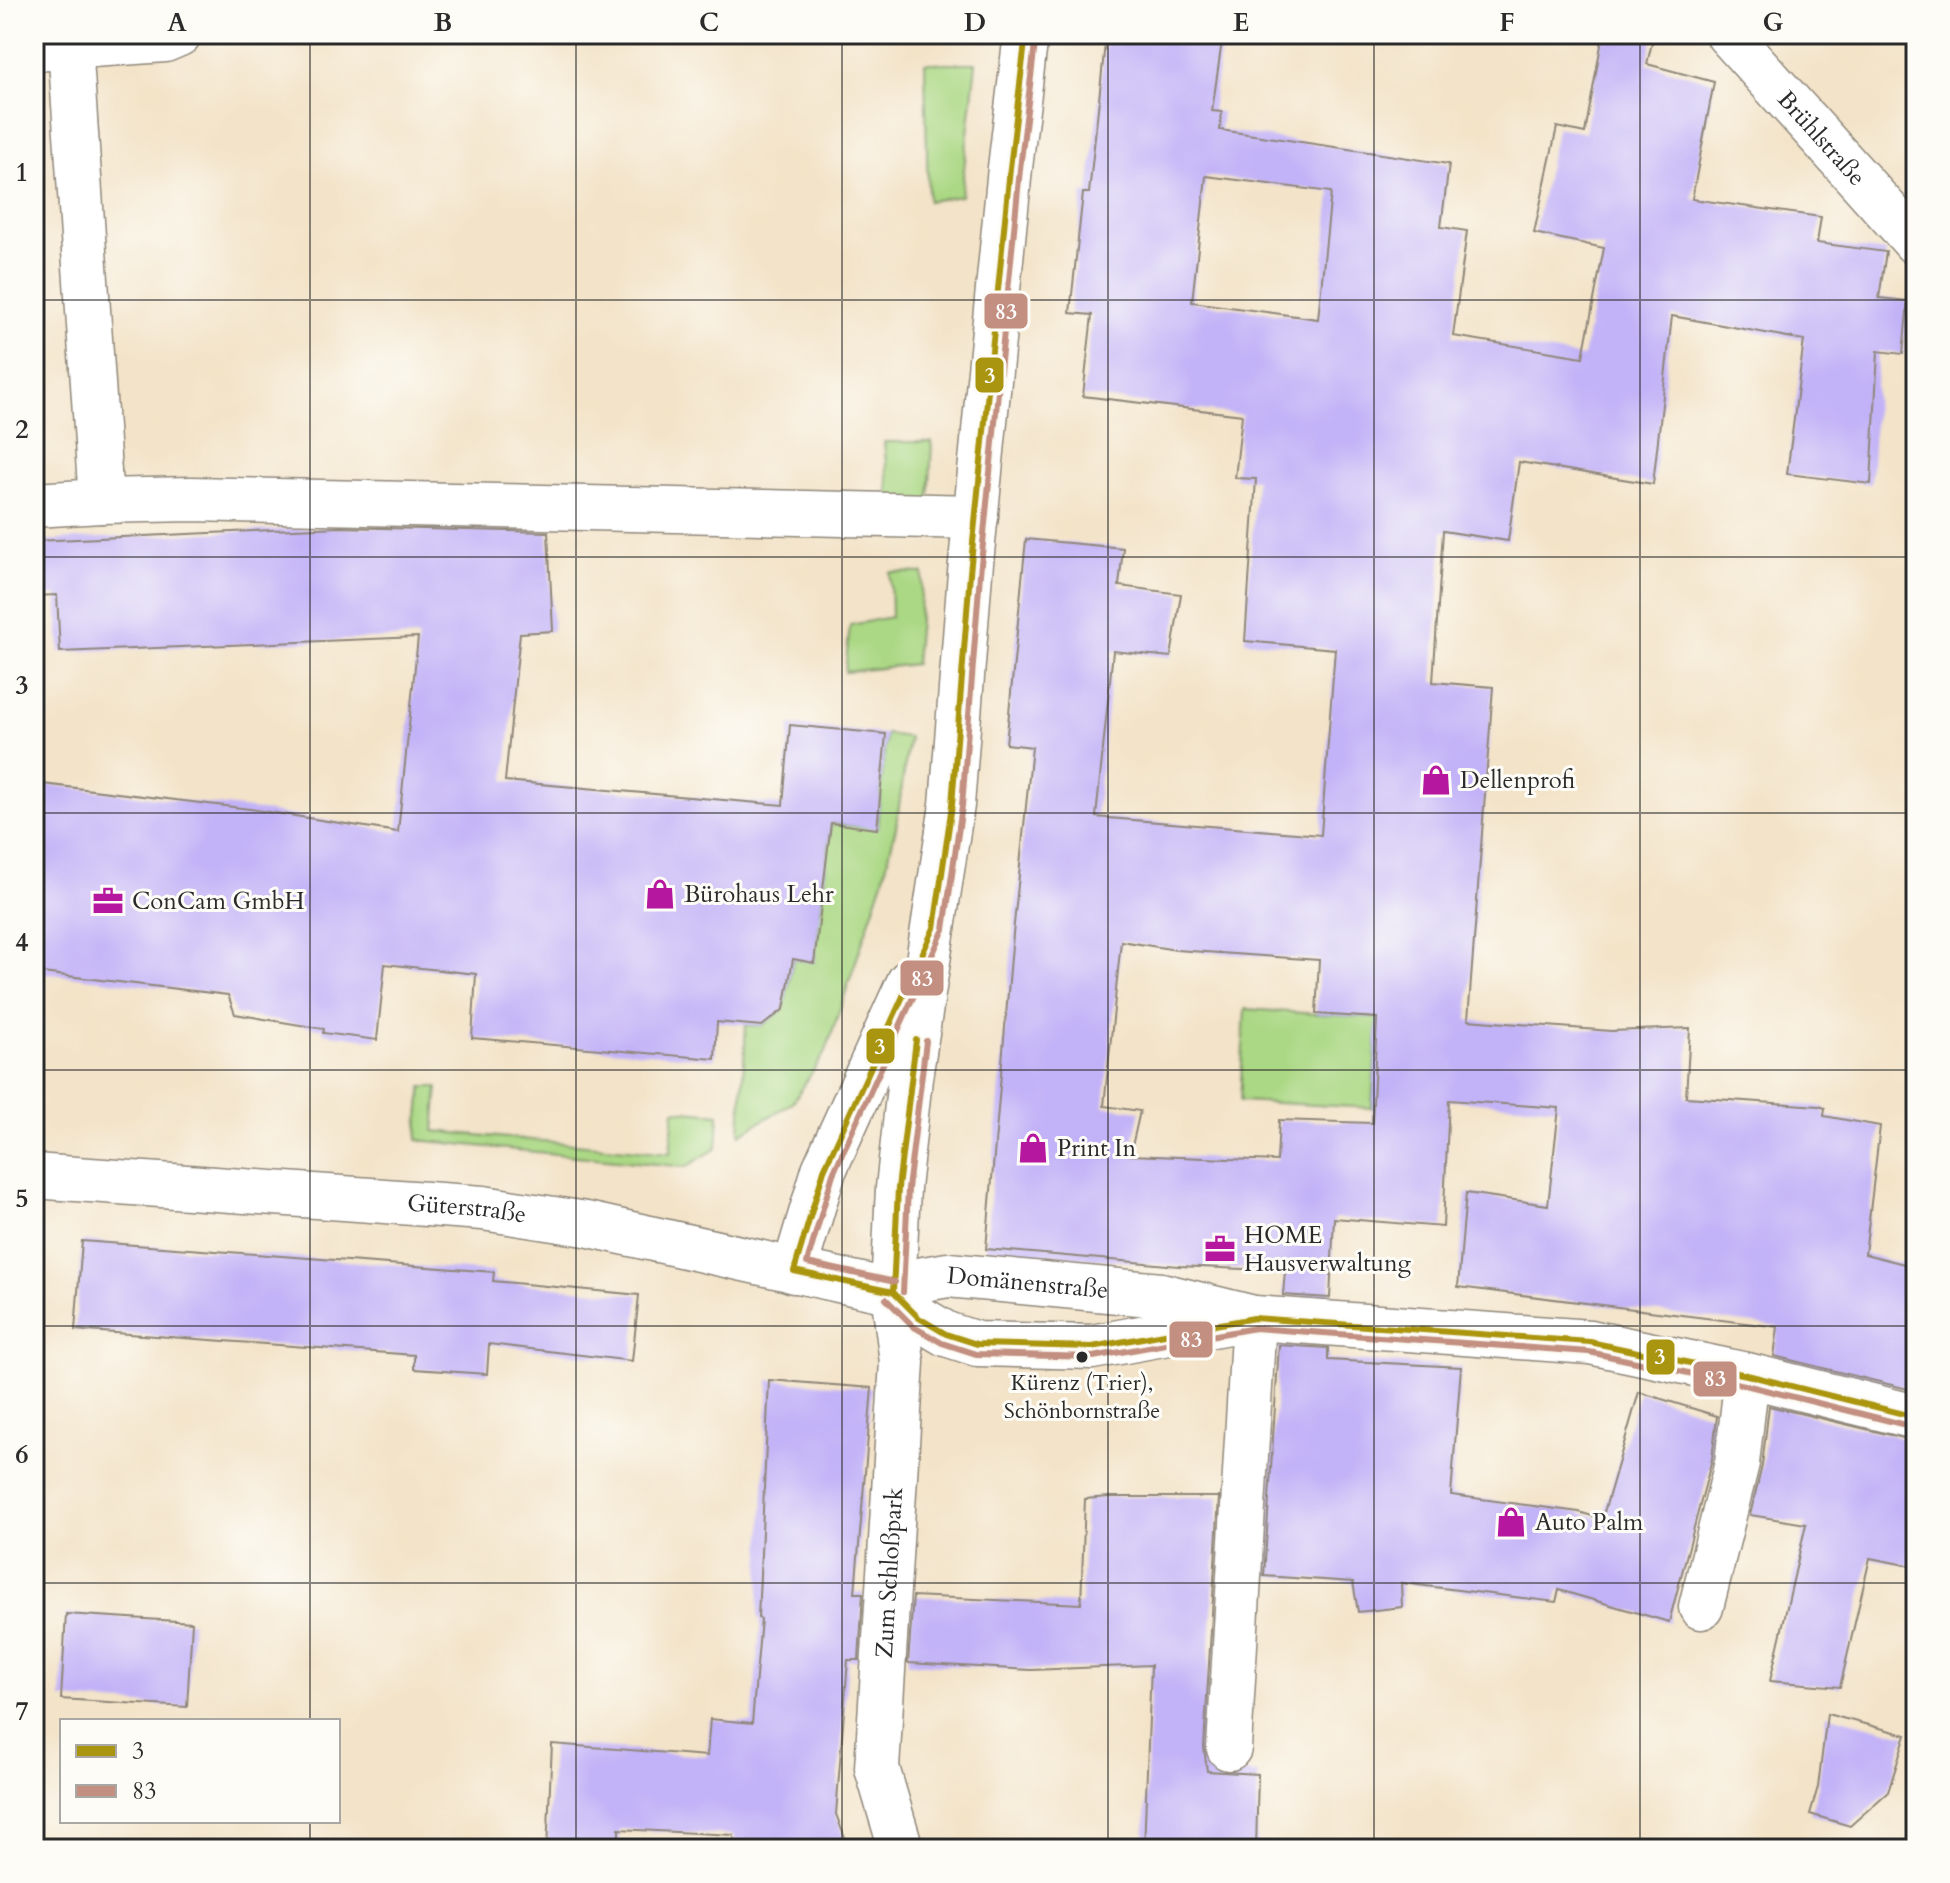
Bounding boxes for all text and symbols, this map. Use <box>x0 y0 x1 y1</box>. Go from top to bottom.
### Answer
text: A <box>167 5 187 40</box>
text: B <box>434 5 452 40</box>
text: C <box>699 5 719 40</box>
text: D <box>964 5 986 40</box>
text: E <box>1233 5 1249 40</box>
text: F <box>1499 5 1515 40</box>
text: G <box>1762 5 1784 40</box>
street label: Brühlstraße <box>1770 84 1873 193</box>
text: 1 <box>15 155 29 190</box>
line badge: 83 <box>983 292 1029 330</box>
text: 83 <box>995 297 1017 327</box>
line badge: 3 <box>974 356 1005 394</box>
text: 3 <box>984 361 996 391</box>
text: 2 <box>15 412 29 447</box>
text: 3 <box>15 668 29 703</box>
shop icon: Dellenprofi <box>1419 763 1453 797</box>
place label: Dellenprofi <box>1460 764 1576 797</box>
shop icon: Bürohaus Lehr <box>643 877 677 911</box>
place label: Bürohaus Lehr <box>684 878 834 911</box>
office icon: ConCam GmbH <box>91 884 125 918</box>
place label: ConCam GmbH <box>132 885 305 918</box>
text: 4 <box>15 925 29 960</box>
line badge: 83 <box>899 959 945 997</box>
text: 83 <box>911 964 933 994</box>
line badge: 3 <box>865 1027 896 1065</box>
text: 3 <box>874 1032 886 1062</box>
shop icon: Print In <box>1016 1131 1050 1165</box>
place label: Print In <box>1057 1132 1137 1165</box>
text: 5 <box>15 1181 29 1216</box>
street label: Güterstraße <box>406 1187 528 1231</box>
place label: HOME Hausverwaltung <box>1244 1219 1412 1280</box>
office icon: HOME Hausverwaltung <box>1203 1232 1237 1266</box>
street label: Domänenstraße <box>946 1259 1110 1307</box>
line badge: 83 <box>1168 1320 1214 1359</box>
text: 83 <box>1180 1325 1202 1355</box>
line badge: 3 <box>1645 1338 1676 1376</box>
text: 3 <box>1654 1342 1666 1372</box>
marker: Kürenz (Trier), Schönbornstraße <box>1074 1349 1090 1365</box>
line badge: 83 <box>1692 1360 1738 1398</box>
text: 83 <box>1704 1364 1726 1394</box>
place label: Kürenz (Trier), Schönbornstraße <box>1004 1368 1160 1426</box>
text: 6 <box>15 1437 29 1472</box>
street label: Zum Schloßpark <box>868 1486 911 1659</box>
shop icon: Auto Palm <box>1494 1505 1528 1539</box>
place label: Auto Palm <box>1535 1506 1644 1539</box>
text: 7 <box>15 1694 29 1729</box>
legend <box>60 1719 340 1823</box>
text: 3 <box>132 1735 144 1768</box>
text: 83 <box>132 1775 157 1808</box>

